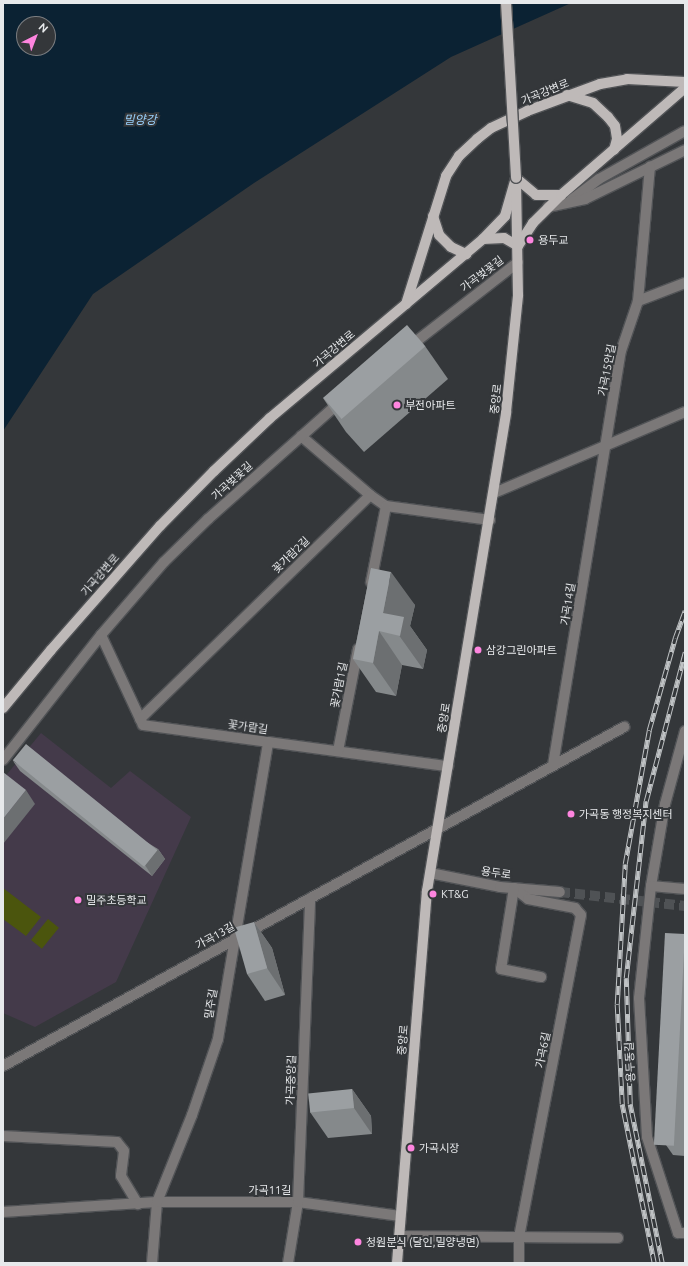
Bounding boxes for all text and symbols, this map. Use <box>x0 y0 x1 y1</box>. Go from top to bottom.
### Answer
north arrow <box>16 16 56 56</box>
text: N <box>36 21 50 35</box>
street label: 가곡강변로 <box>519 76 571 108</box>
water label: 밀양강 <box>123 113 157 127</box>
place label: 용두교 <box>538 233 568 247</box>
marker: 용두교 <box>525 235 535 245</box>
street label: 가곡벚꽃길 <box>458 254 506 294</box>
street label: 가곡강변로 <box>310 328 358 370</box>
street label: 가곡15안길 <box>595 343 619 397</box>
street label: 중앙로 <box>488 383 504 415</box>
place label: 부전아파트 <box>405 398 456 412</box>
marker: 부전아파트 <box>392 400 402 410</box>
street label: 가곡벚꽃길 <box>209 459 255 503</box>
street label: 꽃가람2길 <box>270 534 312 576</box>
street label: 가곡강변로 <box>78 552 122 598</box>
street label: 가곡14길 <box>558 582 578 626</box>
place label: 삼강그린아파트 <box>486 643 557 657</box>
marker: 삼강그린아파트 <box>473 645 483 655</box>
street label: 꽃가람1길 <box>328 661 350 709</box>
street label: 중앙로 <box>435 702 453 734</box>
street label: 꽃가람길 <box>227 718 269 736</box>
place label: 가곡동 행정복지센터 <box>579 807 673 821</box>
marker: 가곡동 행정복지센터 <box>566 809 576 819</box>
street label: 용두로 <box>480 864 512 882</box>
place label: KT&G <box>441 887 468 901</box>
marker: KT&G <box>428 889 438 899</box>
place label: 밀주초등학교 <box>86 893 147 907</box>
marker: 밀주초등학교 <box>73 895 83 905</box>
street label: 가곡13길 <box>193 920 237 952</box>
street label: 밀주길 <box>202 988 220 1020</box>
street label: 중앙로 <box>395 1024 411 1056</box>
street label: 가곡6길 <box>533 1031 553 1069</box>
street label: 용두동길 <box>622 1041 638 1083</box>
street label: 가곡중앙길 <box>284 1054 298 1106</box>
place label: 가곡시장 <box>419 1141 459 1155</box>
marker: 가곡시장 <box>406 1143 416 1153</box>
street label: 가곡11길 <box>249 1183 291 1197</box>
place label: 청원분식 (달인,밀양냉면) <box>366 1235 479 1249</box>
marker: 청원분식 (달인,밀양냉면) <box>353 1237 363 1247</box>

